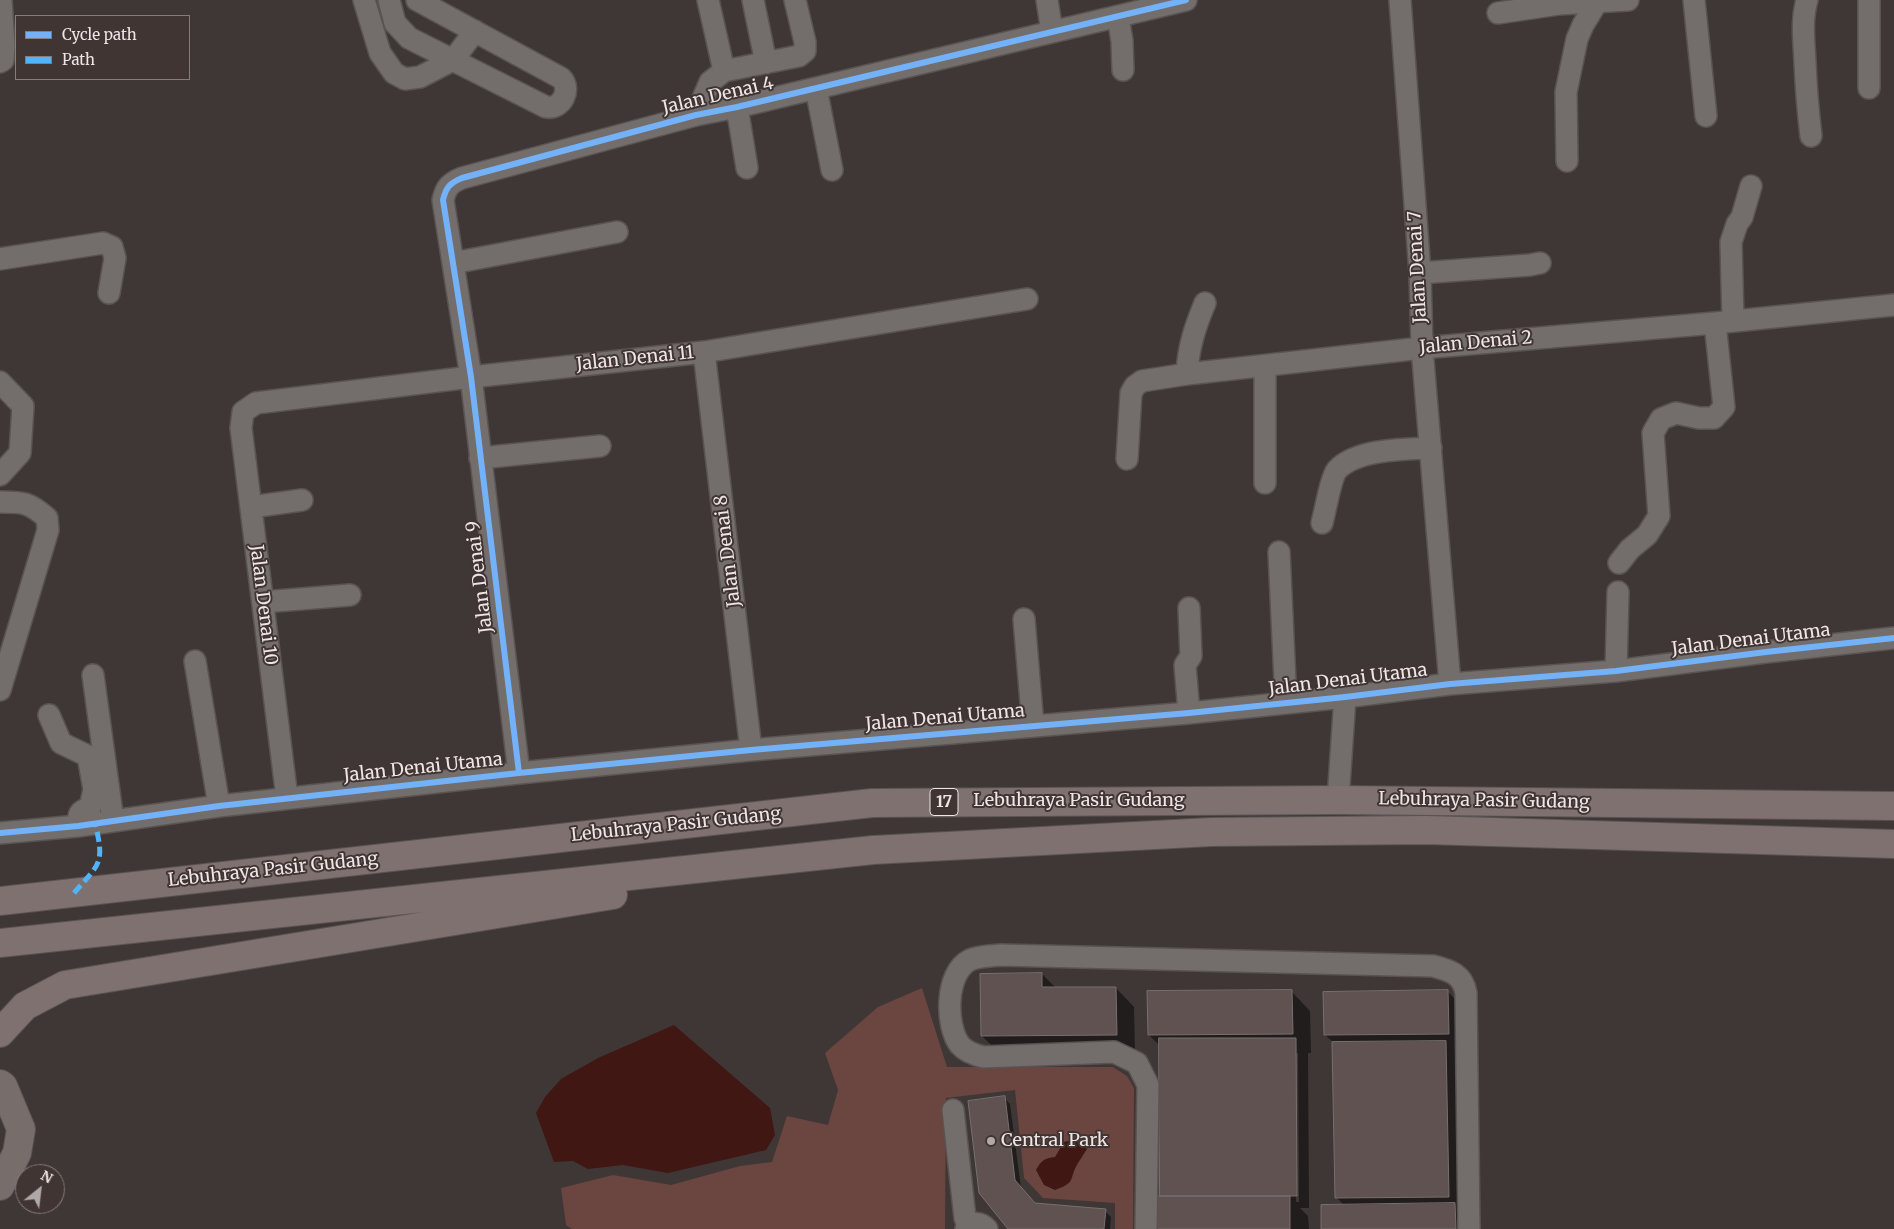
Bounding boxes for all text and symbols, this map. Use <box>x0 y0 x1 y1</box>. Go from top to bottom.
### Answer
legend <box>15 15 190 80</box>
text: Cycle path <box>62 25 137 44</box>
text: Path <box>62 50 95 69</box>
street label: Jalan Denai 4 <box>660 73 776 119</box>
street label: Jalan Denai 7 <box>1404 210 1432 324</box>
street label: Jalan Denai 2 <box>1419 327 1533 359</box>
street label: Jalan Denai 11 <box>575 342 695 376</box>
street label: Jalan Denai 8 <box>710 494 746 608</box>
street label: Jalan Denai 9 <box>462 519 498 635</box>
street label: Jalan Denai 10 <box>245 543 281 667</box>
street label: Jalan Denai Utama <box>1670 620 1832 660</box>
street label: Jalan Denai Utama <box>1267 660 1429 700</box>
street label: Jalan Denai Utama <box>864 700 1026 736</box>
street label: Jalan Denai Utama <box>342 749 504 787</box>
street label: Lebuhraya Pasir Gudang <box>1378 788 1590 814</box>
road number: 17 <box>930 789 958 816</box>
street label: Lebuhraya Pasir Gudang <box>973 790 1185 812</box>
street label: Lebuhraya Pasir Gudang <box>570 803 782 847</box>
street label: Lebuhraya Pasir Gudang <box>167 848 379 892</box>
place label: Central Park <box>1001 1130 1108 1152</box>
marker: Central Park <box>985 1135 997 1147</box>
north arrow <box>15 1164 65 1214</box>
text: N <box>38 1166 56 1187</box>

